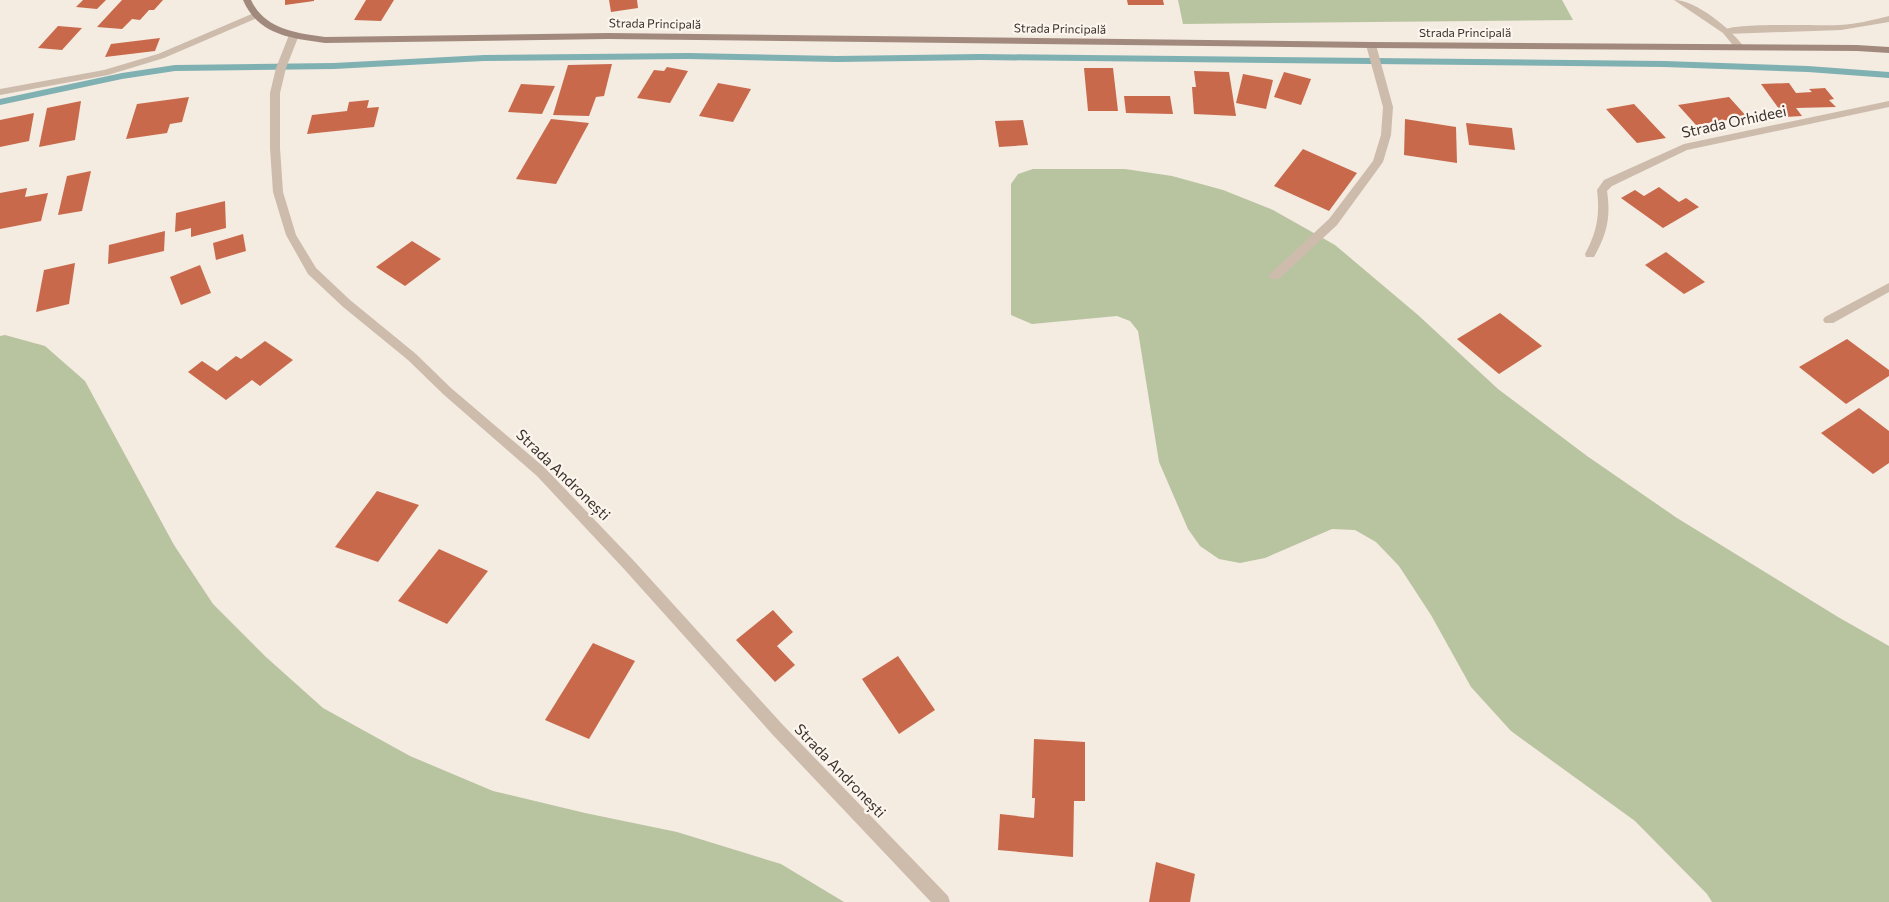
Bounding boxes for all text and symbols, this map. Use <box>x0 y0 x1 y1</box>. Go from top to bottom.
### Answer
street label: Strada Principală <box>609 15 701 31</box>
street label: Strada Principală <box>1014 20 1106 36</box>
street label: Strada Principală <box>1419 25 1511 39</box>
street label: Strada Orhideei <box>1680 101 1788 141</box>
street label: Strada Andronești <box>512 425 614 525</box>
street label: Strada Andronești <box>790 720 890 822</box>

